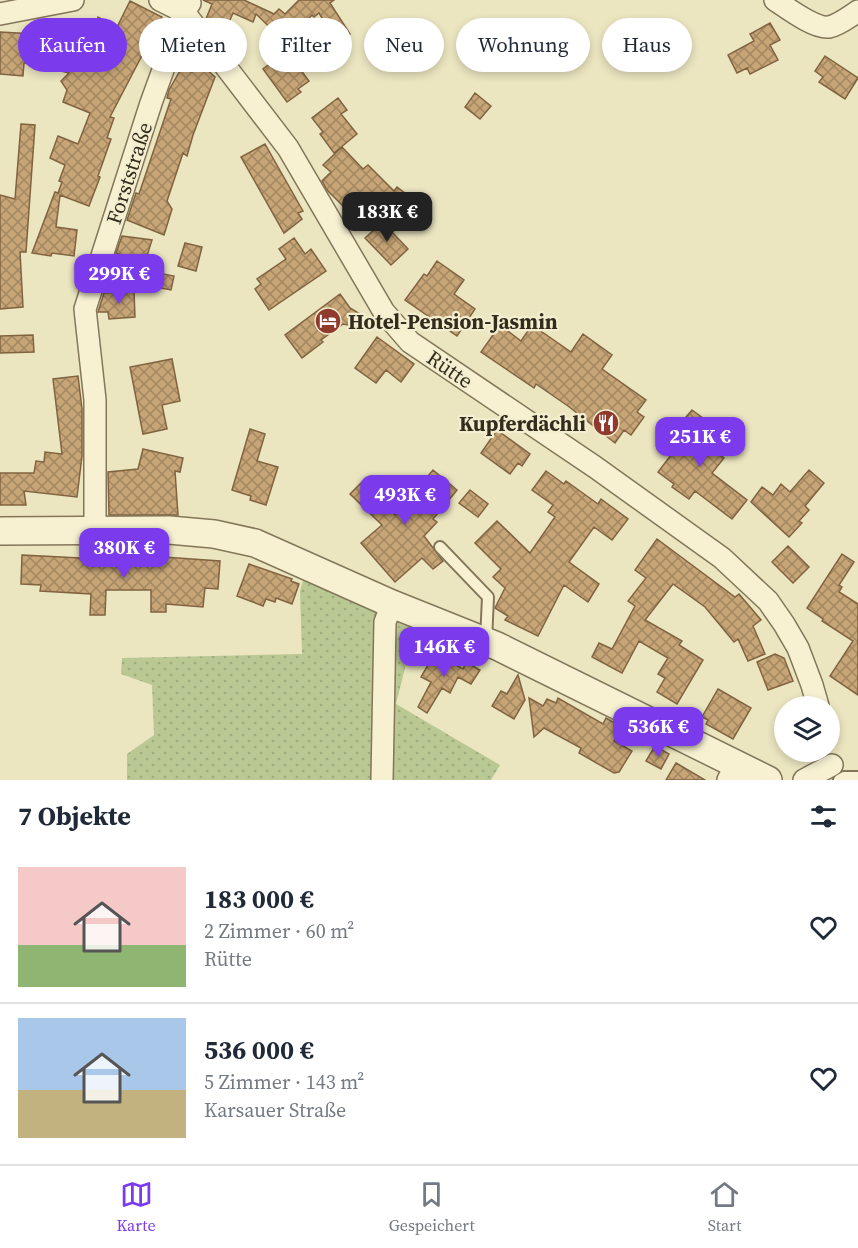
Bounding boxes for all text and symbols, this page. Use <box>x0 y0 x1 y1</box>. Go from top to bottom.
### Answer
chip: Kaufen <box>18 18 127 72</box>
chip: Mieten <box>139 18 247 72</box>
chip: Filter <box>259 18 352 72</box>
chip: Neu <box>364 18 444 72</box>
chip: Wohnung <box>456 18 590 72</box>
chip: Haus <box>602 18 692 72</box>
street label: Forststraße <box>99 118 159 228</box>
pin: 183K € <box>338 192 436 243</box>
text: 183K € <box>356 197 418 225</box>
pin: 299K € <box>70 254 168 305</box>
text: 299K € <box>88 259 150 287</box>
hotel icon: Hotel-Pension-Jasmin <box>313 306 343 336</box>
place label: Hotel-Pension-Jasmin <box>348 307 558 336</box>
street label: Rütte <box>421 343 479 395</box>
restaurant icon: Kupferdächli <box>591 408 621 438</box>
place label: Kupferdächli <box>459 409 586 438</box>
pin: 251K € <box>651 417 749 468</box>
text: 251K € <box>669 422 731 450</box>
pin: 493K € <box>356 475 454 526</box>
text: 493K € <box>374 480 436 508</box>
pin: 380K € <box>75 528 173 579</box>
text: 380K € <box>93 533 155 561</box>
pin: 146K € <box>395 627 493 678</box>
text: 146K € <box>413 632 475 660</box>
map controls <box>774 696 840 762</box>
button: layers <box>774 696 840 762</box>
pin: 536K € <box>609 707 707 758</box>
text: 536K € <box>627 712 689 740</box>
text: 7 Objekte <box>18 798 131 834</box>
icon: filters <box>807 800 840 833</box>
text: 183 000 € <box>204 881 314 917</box>
icon: home <box>66 891 138 963</box>
icon: heart <box>807 911 840 944</box>
text: 2 Zimmer · 60 m² <box>204 917 354 945</box>
text: Rütte <box>204 945 252 973</box>
text: 536 000 € <box>204 1032 314 1068</box>
icon: home <box>66 1042 138 1114</box>
icon: heart <box>807 1062 840 1095</box>
text: 5 Zimmer · 143 m² <box>204 1068 364 1096</box>
text: Karsauer Straße <box>204 1096 346 1124</box>
tab: Karte <box>117 1178 156 1236</box>
tab: Gespeichert <box>389 1178 475 1236</box>
tab: Start <box>708 1178 741 1236</box>

